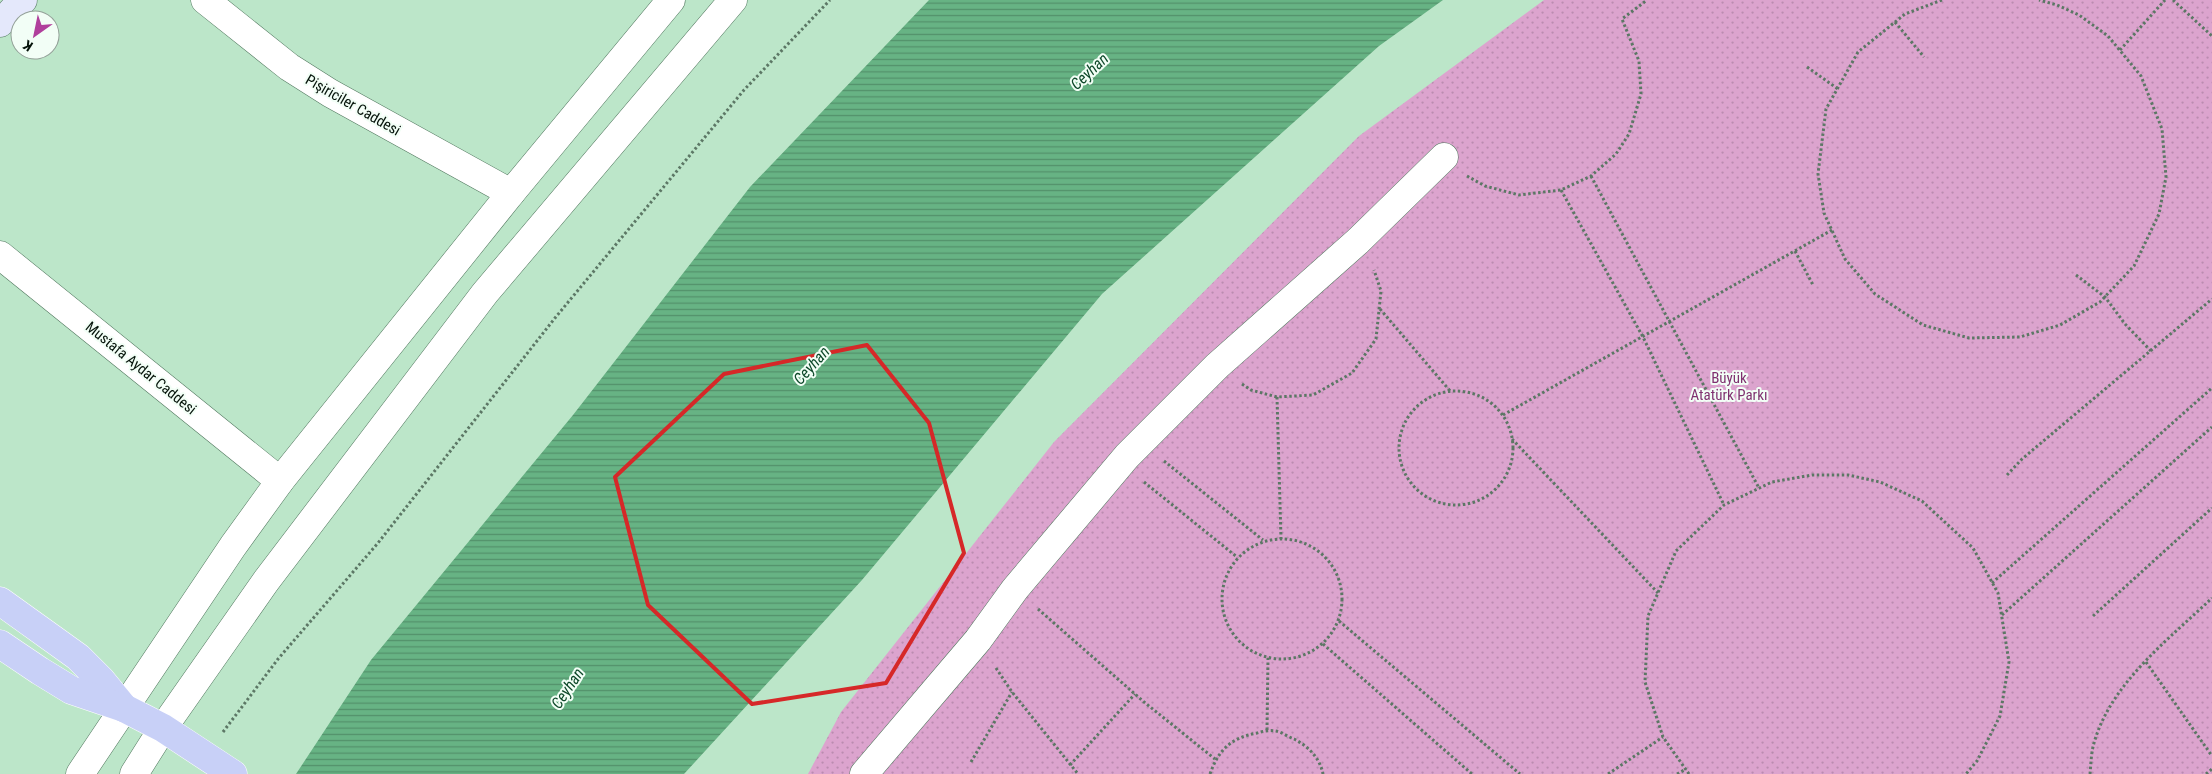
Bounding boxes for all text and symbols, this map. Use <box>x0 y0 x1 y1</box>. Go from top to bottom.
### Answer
north arrow <box>10 10 60 60</box>
text: K <box>20 37 36 55</box>
water label: Ceyhan <box>1066 49 1112 94</box>
street label: Pişiriciler Caddesi <box>302 71 404 139</box>
street label: Mustafa Aydar Caddesi <box>82 318 200 418</box>
water label: Ceyhan <box>789 342 833 388</box>
park label: Büyük Atatürk Parkı <box>1691 369 1767 404</box>
water label: Ceyhan <box>547 664 588 712</box>

